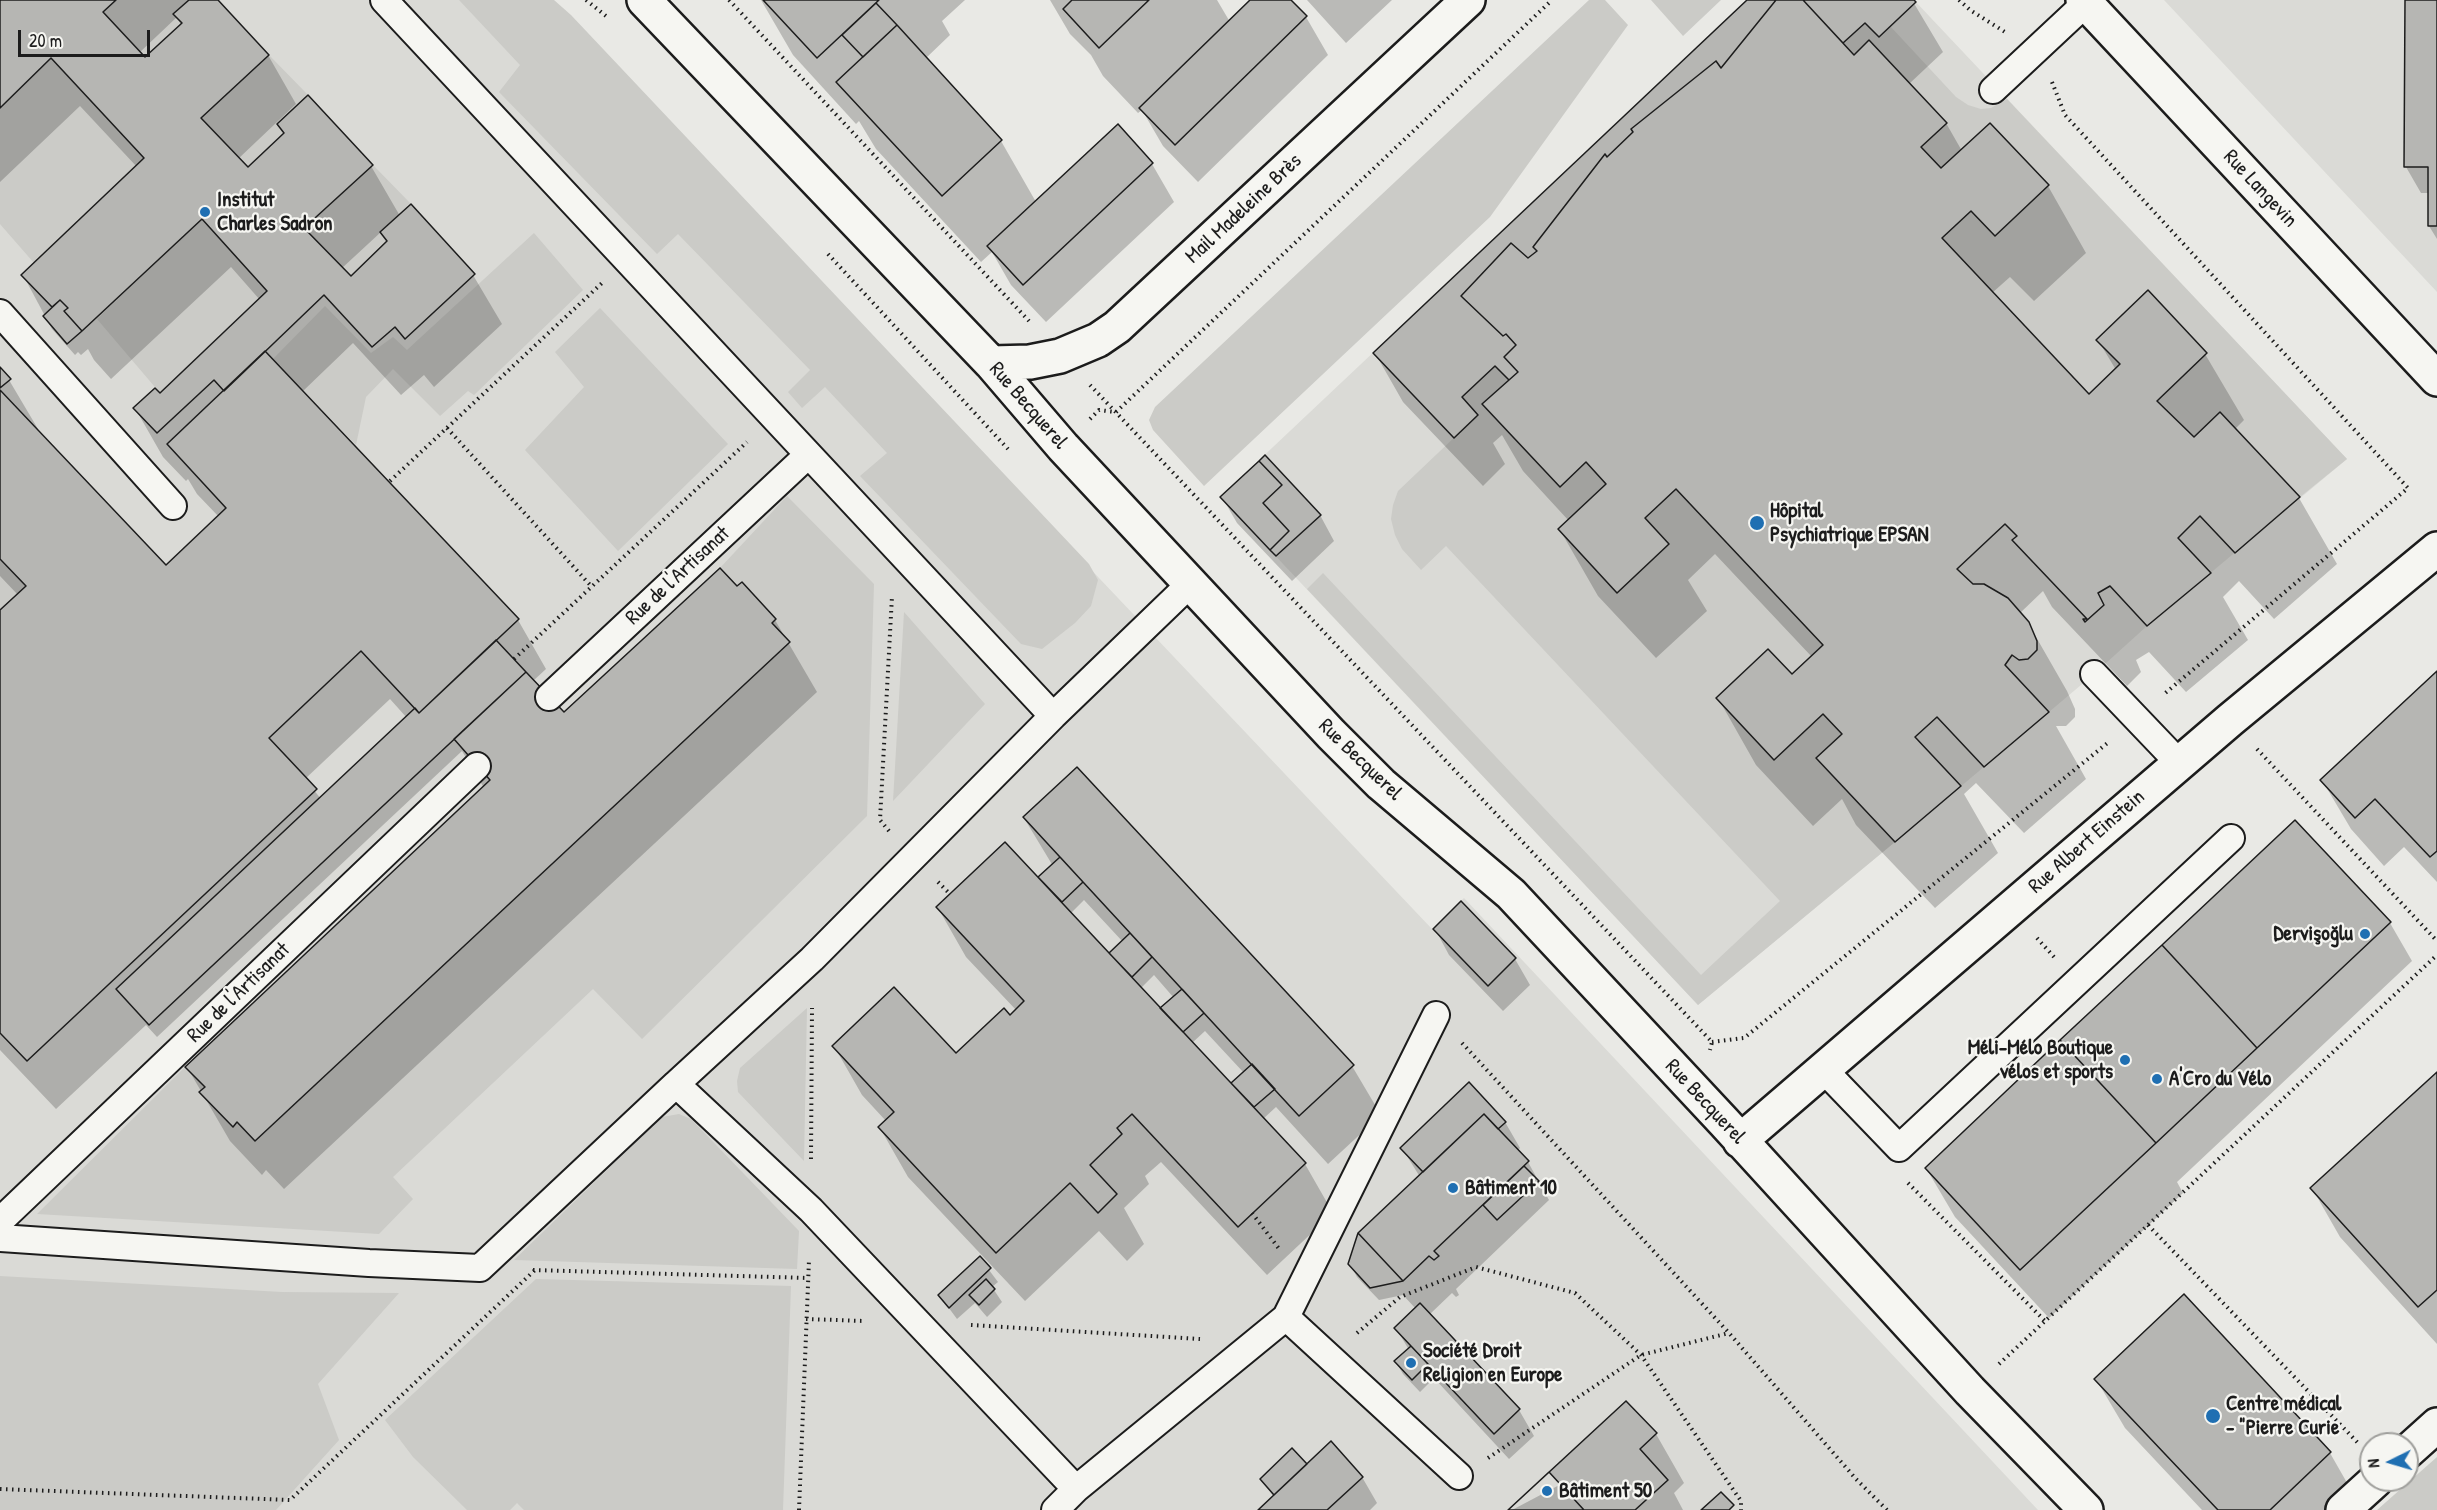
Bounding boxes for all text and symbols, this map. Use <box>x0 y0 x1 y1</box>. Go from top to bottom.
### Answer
scale bar <box>21 18 153 56</box>
text: 20 m <box>29 28 62 53</box>
street label: Rue Langevin <box>2218 145 2302 233</box>
street label: Mail Madeleine Brès <box>1181 149 1307 269</box>
place label: Institut Charles Sadron <box>217 187 333 237</box>
marker: Institut Charles Sadron <box>198 205 212 219</box>
street label: Rue Becquerel <box>983 357 1073 455</box>
place label: Hôpital Psychiatrique EPSAN <box>1770 498 1929 548</box>
marker: Hôpital Psychiatrique EPSAN <box>1748 514 1766 532</box>
street label: Rue de l'Artisanat <box>621 521 735 631</box>
street label: Rue Becquerel <box>1313 714 1407 806</box>
street label: Rue Albert Einstein <box>2024 785 2150 899</box>
place label: Dervişoğlu <box>2274 921 2353 947</box>
marker: Dervişoğlu <box>2358 927 2372 941</box>
street label: Rue de l'Artisanat <box>182 938 296 1048</box>
place label: Méli-Mélo Boutique vélos et sports <box>1968 1035 2113 1085</box>
marker: Méli-Mélo Boutique vélos et sports <box>2118 1053 2132 1067</box>
street label: Rue Becquerel <box>1659 1054 1751 1150</box>
place label: A'Cro du Vélo <box>2169 1066 2271 1092</box>
marker: A'Cro du Vélo <box>2150 1072 2164 1086</box>
place label: Bâtiment 10 <box>1465 1175 1557 1201</box>
marker: Bâtiment 10 <box>1446 1181 1460 1195</box>
place label: Société Droit Religion en Europe <box>1423 1338 1562 1388</box>
marker: Société Droit Religion en Europe <box>1404 1356 1418 1370</box>
place label: Centre médical - "Pierre Curie <box>2226 1391 2341 1441</box>
marker: Centre médical - "Pierre Curie <box>2204 1407 2222 1425</box>
north arrow <box>2359 1432 2419 1492</box>
text: N <box>2362 1458 2384 1469</box>
place label: Bâtiment 50 <box>1559 1478 1652 1504</box>
marker: Bâtiment 50 <box>1540 1484 1554 1498</box>

